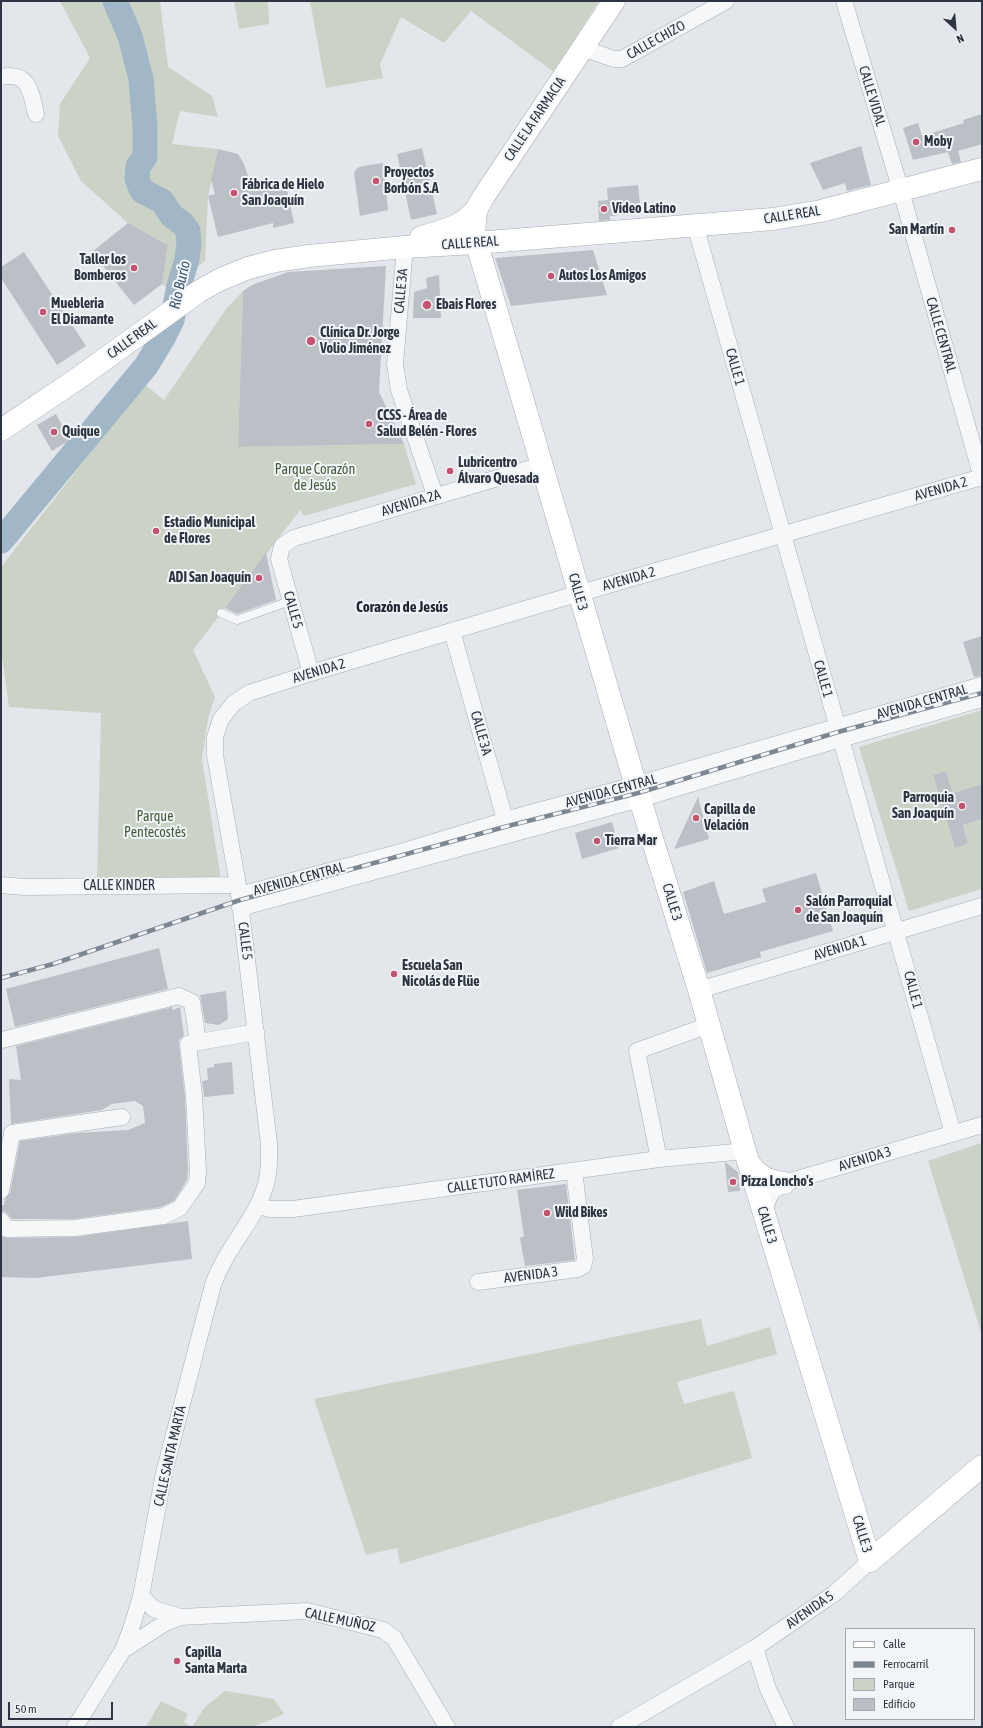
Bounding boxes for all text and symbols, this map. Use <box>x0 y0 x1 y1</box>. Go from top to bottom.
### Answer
north arrow <box>935 8 975 48</box>
street label: CALLE CHIZO <box>624 17 688 63</box>
text: N <box>955 32 966 46</box>
street label: CALLE VIDAL <box>855 64 889 128</box>
street label: CALLE LA FARMACIA <box>501 74 569 164</box>
place label: Moby <box>924 134 952 150</box>
marker: Moby <box>911 137 921 147</box>
place label: Proyectos Borbón S.A <box>384 165 439 198</box>
marker: Proyectos Borbón S.A <box>371 176 381 186</box>
place label: Fábrica de Hielo San Joaquín <box>242 177 324 210</box>
marker: Fábrica de Hielo San Joaquín <box>229 188 239 198</box>
place label: Video Latino <box>612 201 676 217</box>
street label: CALLE REAL <box>762 202 822 228</box>
marker: Video Latino <box>599 204 609 214</box>
place label: San Martín <box>889 222 944 238</box>
marker: San Martín <box>947 225 957 235</box>
street label: CALLE REAL <box>441 233 499 253</box>
place label: Taller los Bomberos <box>74 252 126 284</box>
water label: Río Burío <box>166 259 194 311</box>
marker: Taller los Bomberos <box>129 263 139 273</box>
street label: CALLE 3A <box>391 268 411 314</box>
place label: Autos Los Amigos <box>559 268 646 284</box>
marker: Autos Los Amigos <box>546 271 556 281</box>
street label: CALLE CENTRAL <box>922 295 960 375</box>
place label: Muebleria El Diamante <box>51 296 114 328</box>
place label: Ebais Flores <box>436 297 496 313</box>
marker: Ebais Flores <box>421 299 433 311</box>
marker: Muebleria El Diamante <box>38 307 48 317</box>
street label: CALLE REAL <box>104 315 160 363</box>
place label: Clínica Dr. Jorge Volio Jiménez <box>320 325 400 358</box>
marker: Clínica Dr. Jorge Volio Jiménez <box>305 335 317 347</box>
street label: CALLE 1 <box>722 346 748 388</box>
place label: CCSS - Área de Salud Belén - Flores <box>377 408 477 440</box>
marker: CCSS - Área de Salud Belén - Flores <box>364 419 374 429</box>
place label: Quique <box>62 424 100 440</box>
marker: Quique <box>49 427 59 437</box>
place label: Lubricentro Álvaro Quesada <box>458 455 539 488</box>
park label: Parque Corazón de Jesús <box>275 462 355 494</box>
marker: Lubricentro Álvaro Quesada <box>445 466 455 476</box>
street label: AVENIDA 2 <box>913 473 969 505</box>
street label: AVENIDA 2A <box>379 486 443 520</box>
place label: Estadio Municipal de Flores <box>164 515 255 548</box>
marker: Estadio Municipal de Flores <box>151 526 161 536</box>
street label: AVENIDA 2 <box>601 563 657 595</box>
place label: ADI San Joaquín <box>169 570 251 586</box>
street label: CALLE 3 <box>565 571 591 613</box>
marker: ADI San Joaquín <box>254 573 264 583</box>
street label: CALLE 5 <box>280 589 306 631</box>
district label: Corazón de Jesús <box>356 598 448 616</box>
street label: AVENIDA 2 <box>291 655 347 687</box>
street label: CALLE 1 <box>810 658 836 700</box>
street label: AVENIDA CENTRAL <box>875 681 969 723</box>
street label: CALLE 3A <box>467 709 495 757</box>
street label: AVENIDA CENTRAL <box>564 771 658 811</box>
place label: Parroquia San Joaquín <box>892 790 954 822</box>
marker: Parroquia San Joaquín <box>957 801 967 811</box>
place label: Capilla de Velación <box>704 802 756 834</box>
park label: Parque Pentecostés <box>124 809 186 842</box>
marker: Capilla de Velación <box>691 813 701 823</box>
place label: Tierra Mar <box>605 833 657 849</box>
marker: Tierra Mar <box>592 836 602 846</box>
street label: AVENIDA CENTRAL <box>252 859 346 899</box>
street label: CALLE KINDER <box>83 878 155 894</box>
street label: CALLE 3 <box>658 881 686 923</box>
place label: Salón Parroquial de San Joaquín <box>806 894 892 926</box>
marker: Salón Parroquial de San Joaquín <box>793 905 803 915</box>
street label: CALLE 5 <box>234 921 256 961</box>
street label: AVENIDA 1 <box>812 932 868 964</box>
place label: Escuela San Nicolás de Flüe <box>402 958 480 990</box>
marker: Escuela San Nicolás de Flüe <box>389 969 399 979</box>
street label: CALLE 1 <box>900 969 926 1011</box>
street label: AVENIDA 3 <box>837 1143 893 1175</box>
street label: CALLE TUTO RAMÍREZ <box>446 1165 556 1197</box>
place label: Pizza Loncho's <box>741 1174 813 1190</box>
marker: Pizza Loncho's <box>728 1177 738 1187</box>
street label: CALLE 3 <box>753 1204 781 1246</box>
place label: Wild Bikes <box>555 1205 608 1221</box>
marker: Wild Bikes <box>542 1208 552 1218</box>
street label: AVENIDA 3 <box>503 1263 559 1287</box>
street label: CALLE SANTA MARTA <box>150 1404 190 1508</box>
street label: CALLE 3 <box>848 1513 876 1555</box>
street label: AVENIDA 5 <box>783 1588 837 1632</box>
street label: CALLE MUÑOZ <box>303 1604 377 1636</box>
legend <box>845 1628 975 1720</box>
text: Calle <box>883 1637 906 1651</box>
place label: Capilla Santa Marta <box>185 1645 247 1678</box>
marker: Capilla Santa Marta <box>172 1656 182 1666</box>
text: Ferrocarril <box>883 1657 929 1671</box>
text: Parque <box>883 1677 915 1691</box>
scale bar <box>10 1694 115 1720</box>
text: Edificio <box>883 1697 915 1711</box>
text: 50 m <box>15 1702 37 1716</box>

